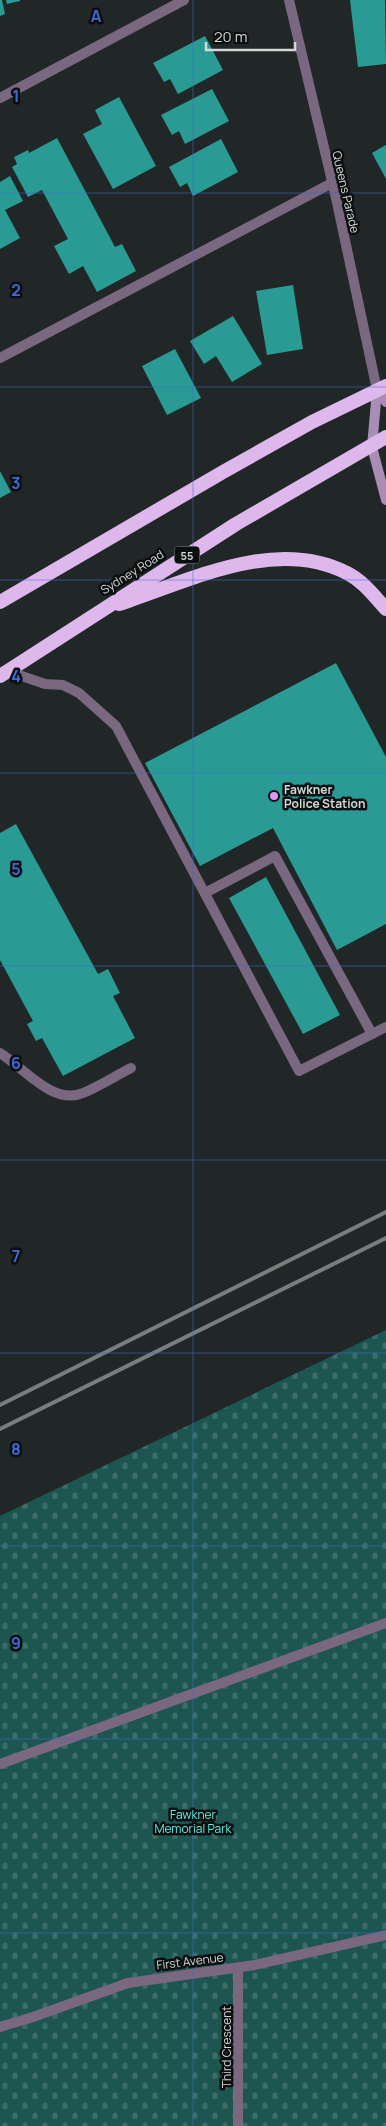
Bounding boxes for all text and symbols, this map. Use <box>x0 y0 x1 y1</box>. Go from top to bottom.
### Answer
text: A <box>91 5 102 27</box>
scale bar <box>206 20 295 52</box>
text: 20 m <box>214 26 247 47</box>
text: 1 <box>12 85 20 107</box>
street label: Queens Parade <box>328 149 364 235</box>
text: 2 <box>11 279 21 301</box>
text: 3 <box>11 472 21 494</box>
street label: Sydney Road <box>97 546 167 598</box>
road number: 55 <box>174 546 200 564</box>
text: 4 <box>11 665 21 687</box>
place label: Fawkner Police Station <box>284 781 366 812</box>
marker: Fawkner Police Station <box>268 790 280 802</box>
text: 5 <box>11 858 21 880</box>
text: 6 <box>11 1052 21 1074</box>
text: 7 <box>12 1245 20 1267</box>
text: 8 <box>11 1438 21 1460</box>
text: 9 <box>11 1632 21 1654</box>
park label: Fawkner Memorial Park <box>154 1806 233 1837</box>
street label: First Avenue <box>155 1948 225 1974</box>
street label: Third Crescent <box>218 2006 235 2088</box>

